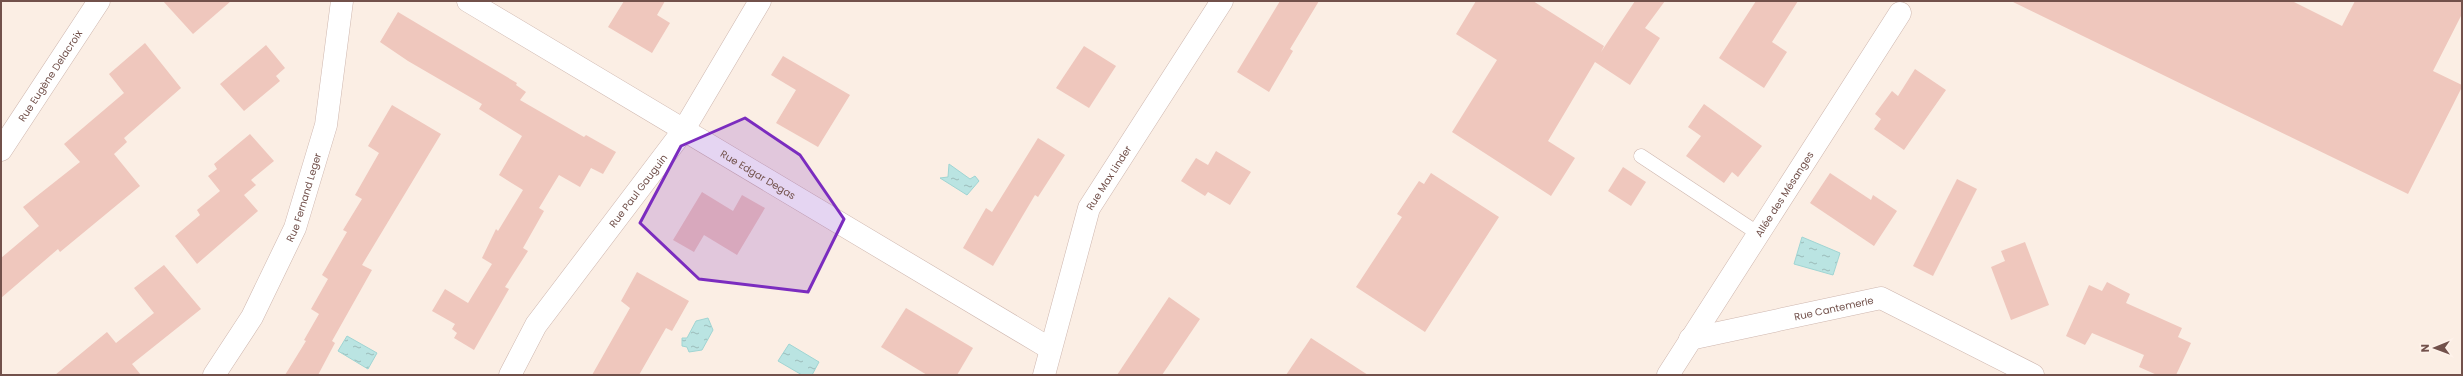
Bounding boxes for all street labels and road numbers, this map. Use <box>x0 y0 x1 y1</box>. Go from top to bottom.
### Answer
street label: Rue Eugène Delacroix <box>15 27 86 125</box>
street label: Rue Max Linder <box>1083 142 1135 213</box>
street label: Rue Edgar Degas <box>717 146 798 203</box>
street label: Allée des Mésanges <box>1751 148 1817 240</box>
street label: Rue Fernand Leger <box>282 151 325 245</box>
street label: Rue Paul Gauguin <box>606 151 671 231</box>
street label: Rue Cantemerle <box>1793 293 1875 324</box>

